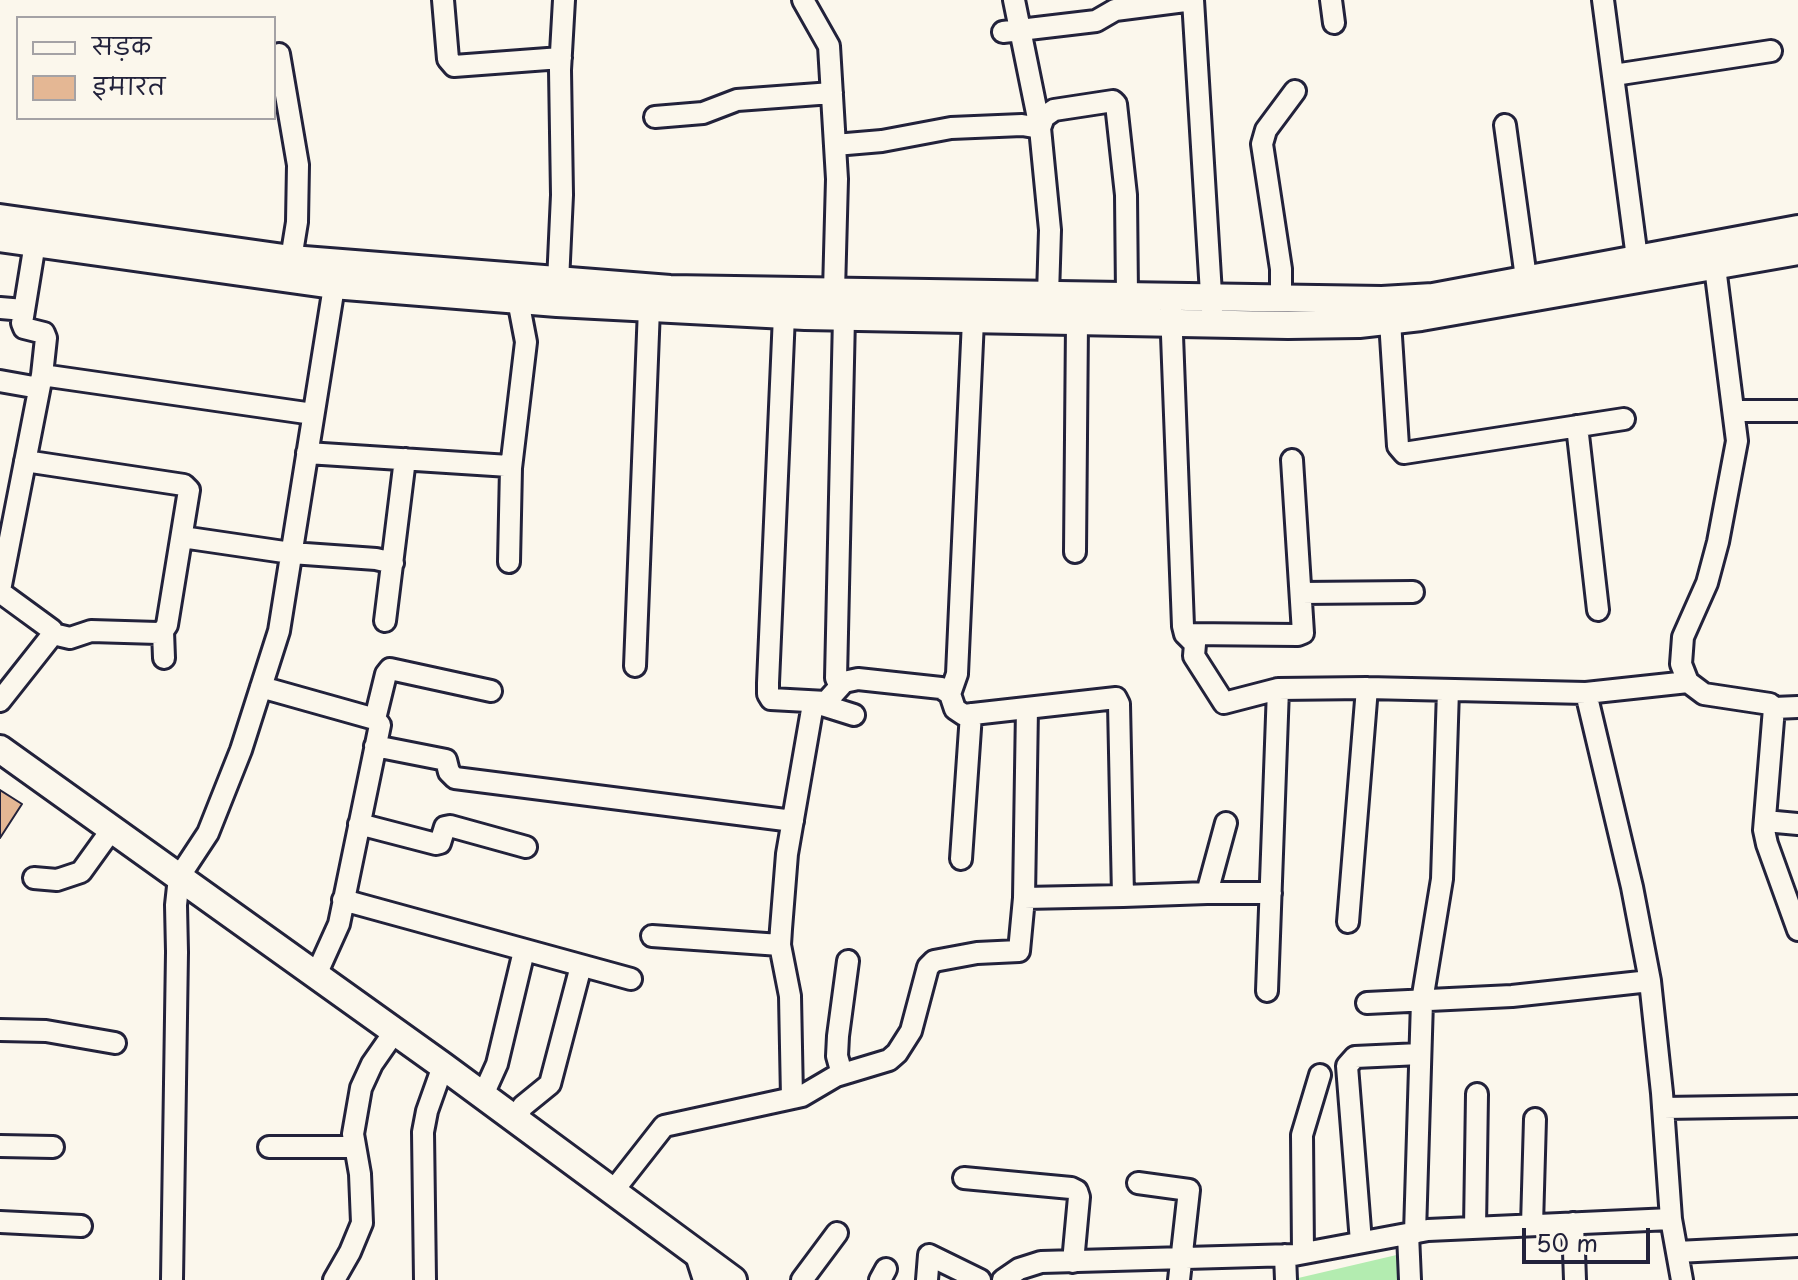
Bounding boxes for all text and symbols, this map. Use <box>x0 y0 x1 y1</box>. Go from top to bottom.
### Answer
legend <box>16 16 276 120</box>
text: सड़क <box>92 27 151 63</box>
text: इमारत <box>92 67 165 103</box>
scale bar <box>1526 1212 1654 1262</box>
text: 50 m <box>1536 1224 1598 1260</box>

